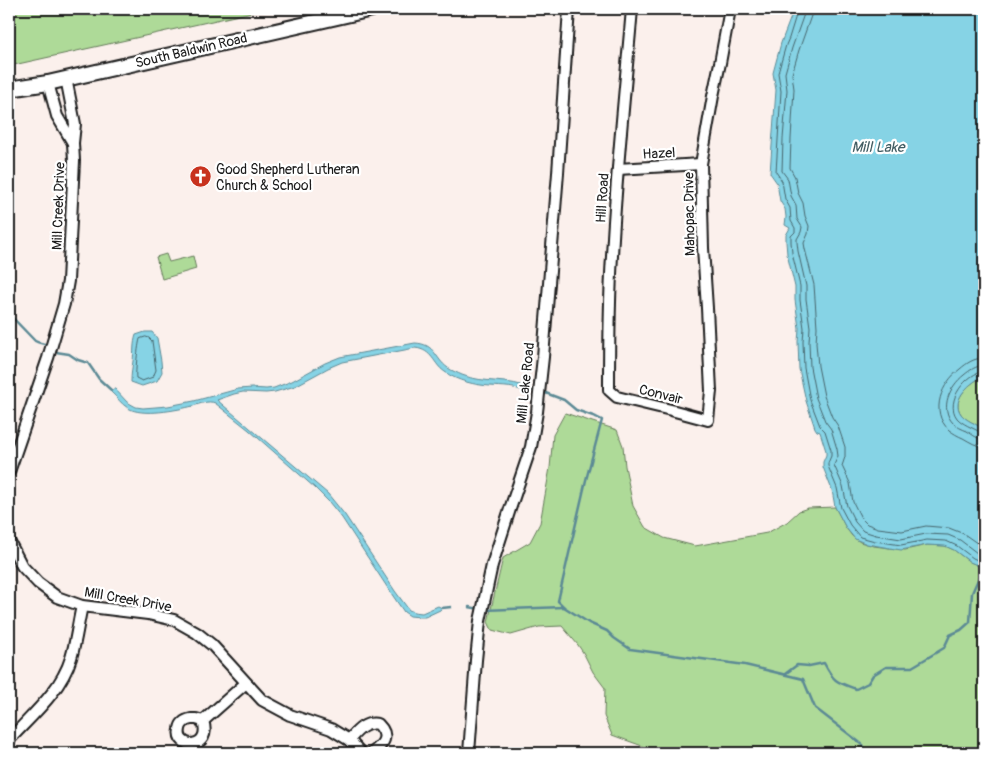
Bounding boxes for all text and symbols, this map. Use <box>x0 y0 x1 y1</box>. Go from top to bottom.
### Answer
street label: South Baldwin Road <box>133 29 249 72</box>
water label: Mill Lake <box>852 138 906 157</box>
street label: Hazel <box>642 144 676 163</box>
place label: Good Shepherd Lutheran Church & School <box>216 161 360 194</box>
street label: Mill Creek Drive <box>48 162 69 250</box>
church icon: Good Shepherd Lutheran Church & School <box>188 165 212 189</box>
street label: Hill Road <box>592 172 613 224</box>
street label: Mahopac Drive <box>680 172 699 256</box>
street label: Mill Lake Road <box>513 342 538 424</box>
street label: Convair <box>637 381 684 408</box>
street label: Mill Creek Drive <box>83 583 173 616</box>

